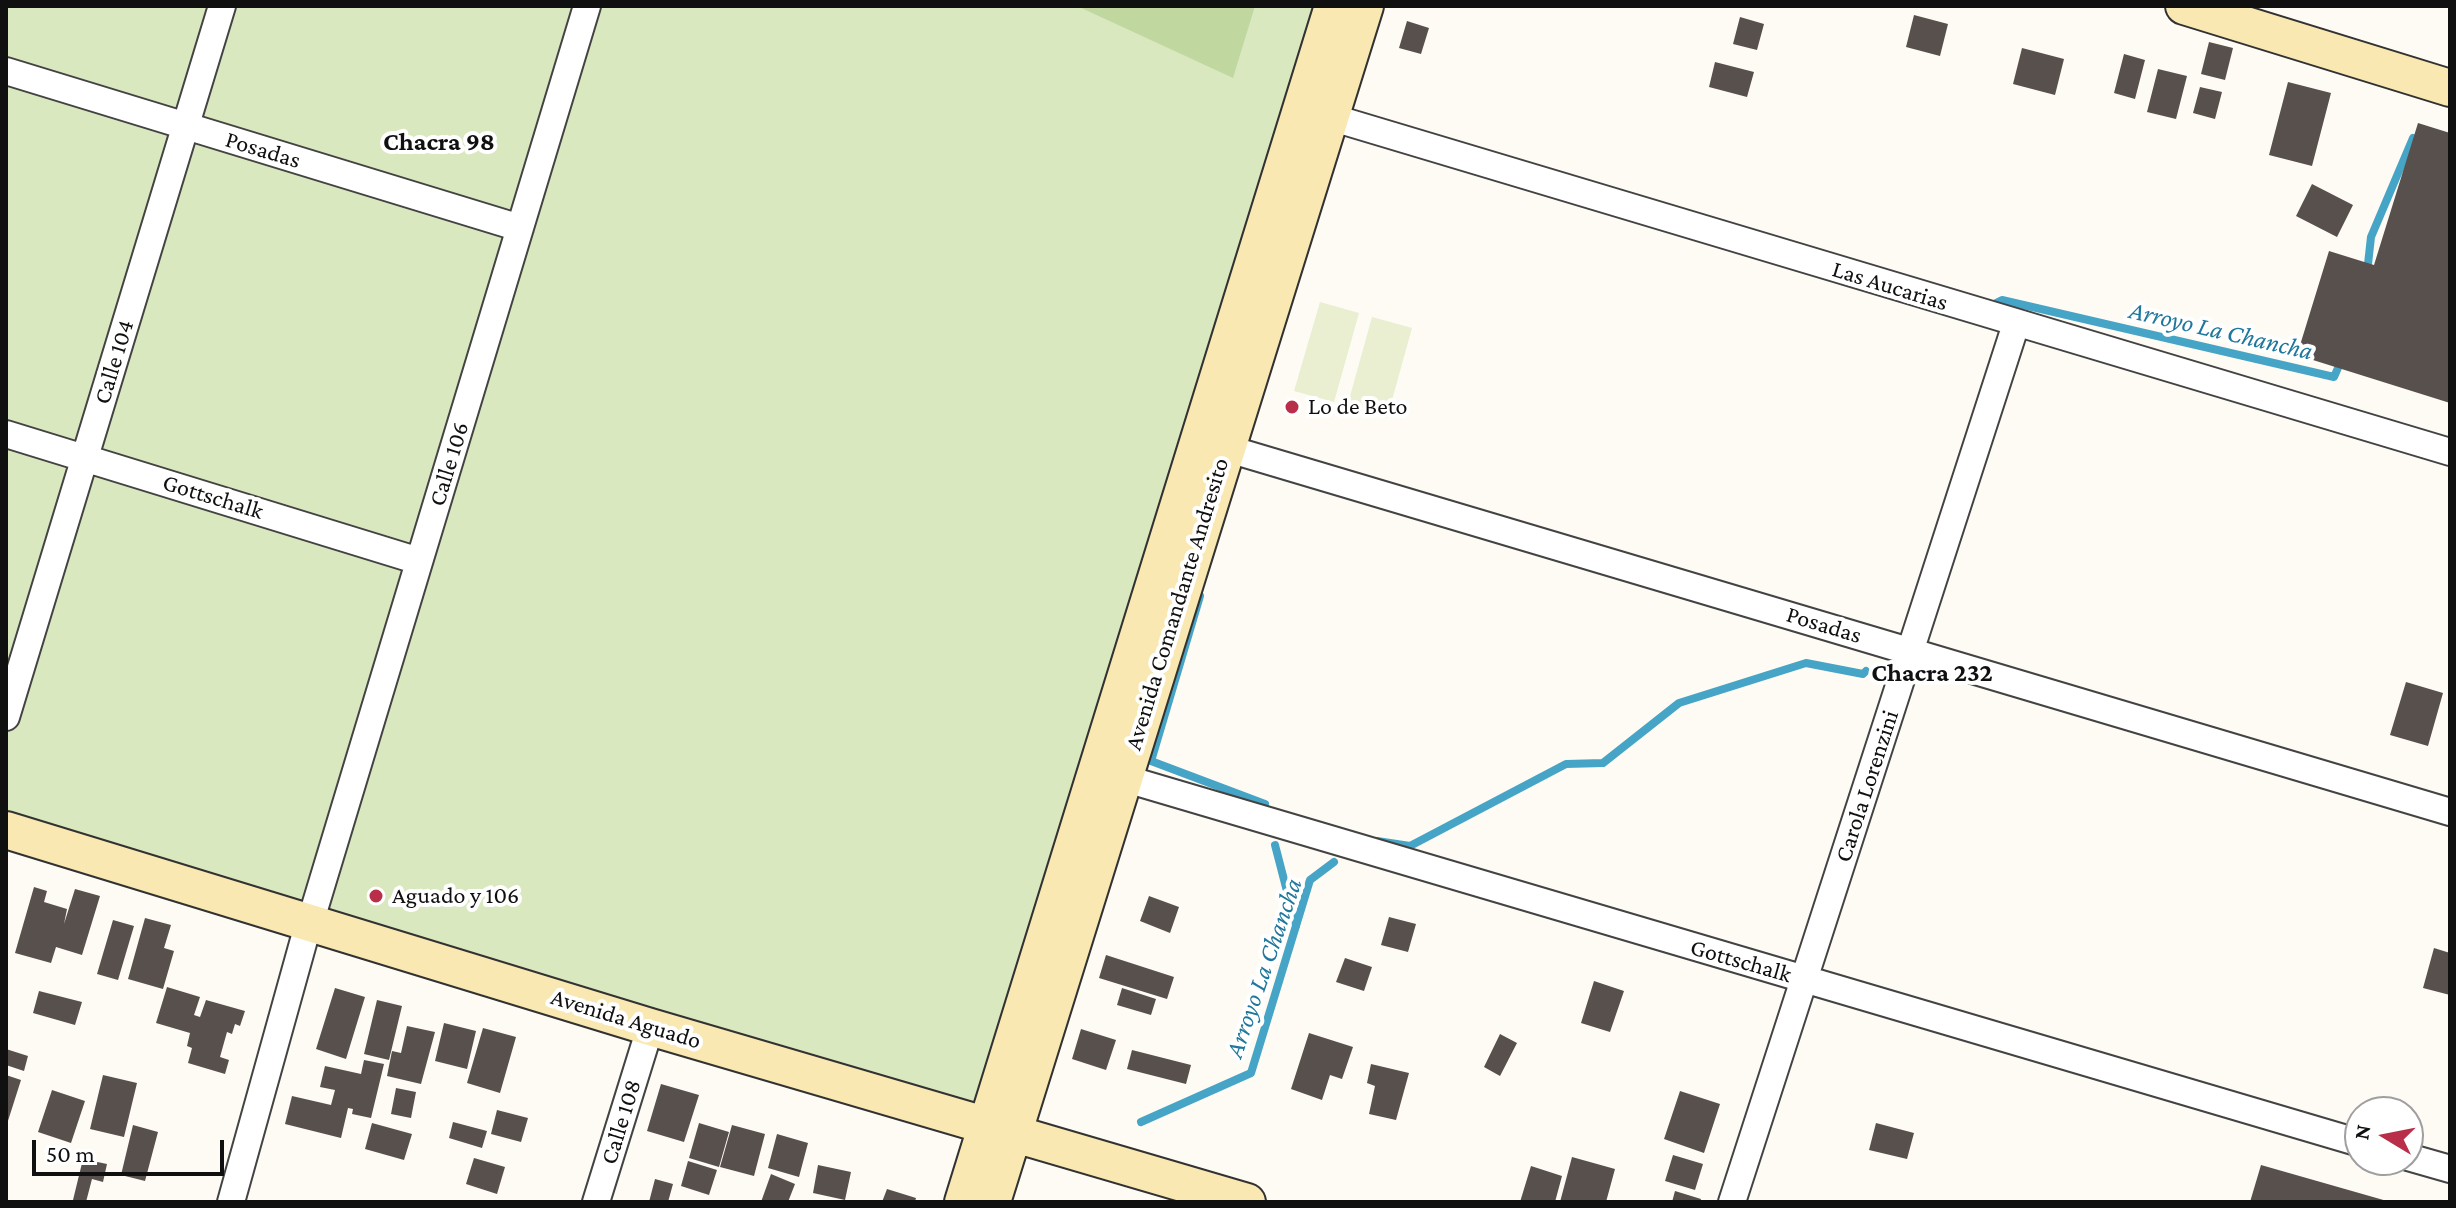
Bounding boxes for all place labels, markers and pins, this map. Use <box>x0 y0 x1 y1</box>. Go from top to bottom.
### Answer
place label: Lo de Beto <box>1308 393 1407 421</box>
marker: Lo de Beto <box>1283 398 1301 416</box>
place label: Aguado y 106 <box>392 882 519 910</box>
marker: Aguado y 106 <box>367 887 385 905</box>

